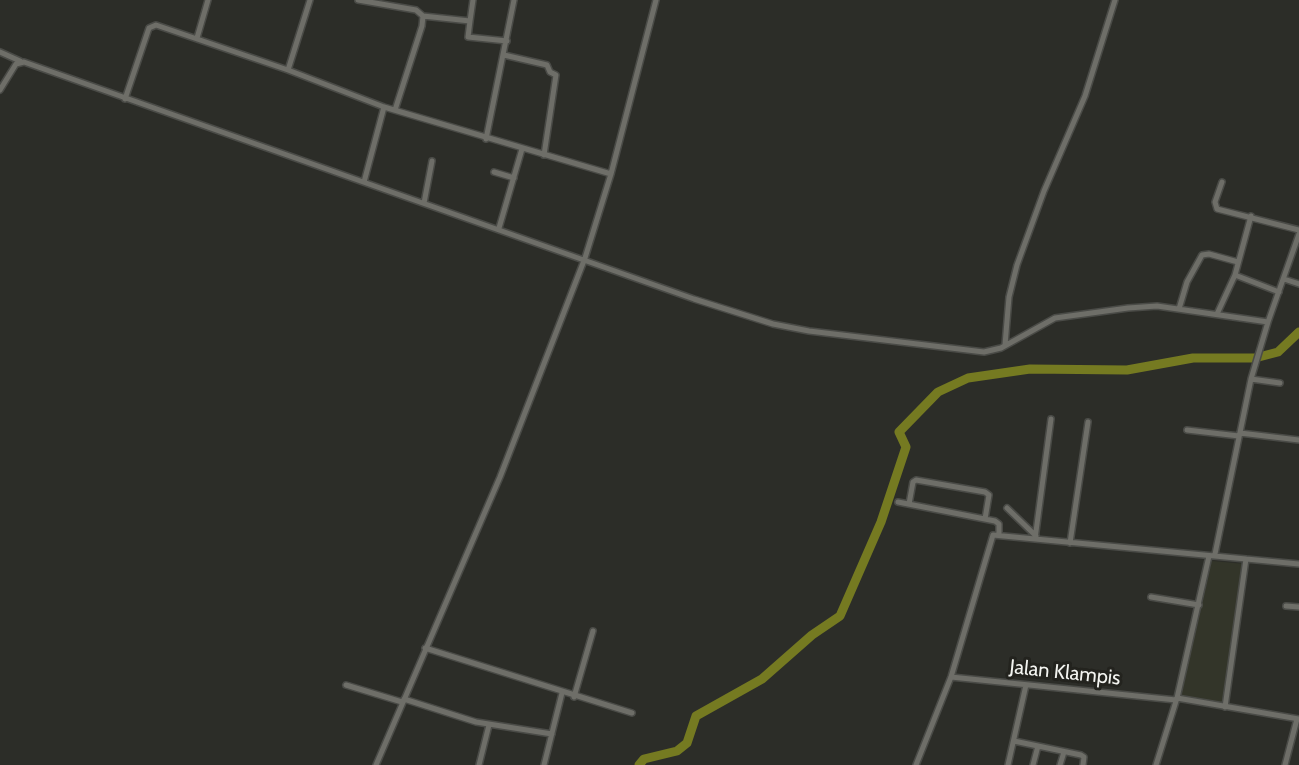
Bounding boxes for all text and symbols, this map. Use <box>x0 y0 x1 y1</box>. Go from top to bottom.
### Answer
street label: Jalan Klampis <box>1008 655 1122 691</box>

